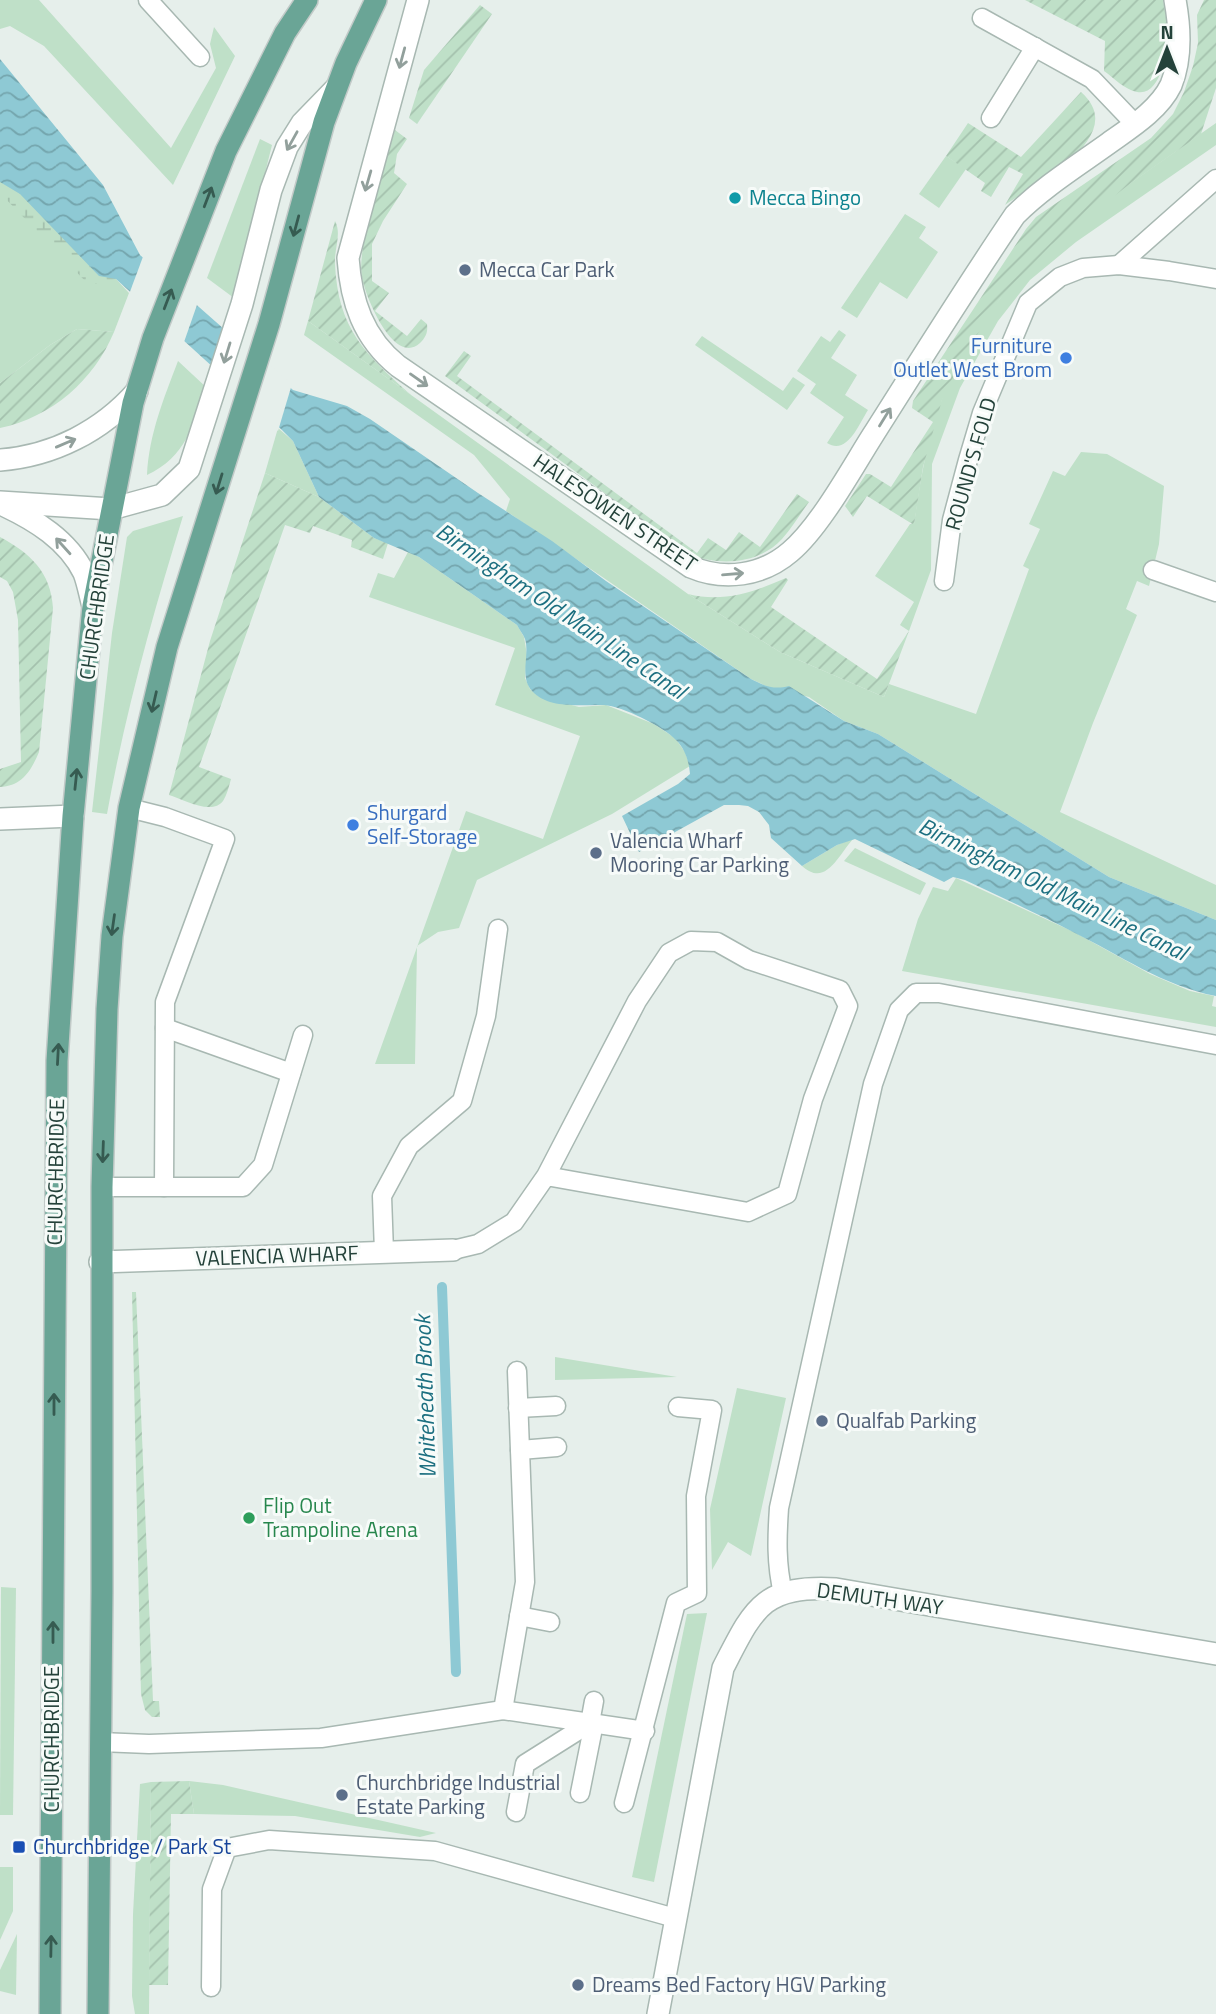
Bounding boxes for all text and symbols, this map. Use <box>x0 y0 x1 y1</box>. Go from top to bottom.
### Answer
north arrow <box>1132 14 1202 84</box>
text: N <box>1160 17 1174 46</box>
one-way arrow <box>395 46 408 69</box>
one-way arrow <box>285 131 299 151</box>
one-way arrow <box>360 170 373 192</box>
place label: Mecca Bingo <box>749 181 861 213</box>
one-way arrow <box>203 187 216 209</box>
marker: Mecca Bingo <box>727 190 743 206</box>
one-way arrow <box>289 214 302 236</box>
place label: Mecca Car Park <box>479 253 615 285</box>
marker: Mecca Car Park <box>457 262 473 278</box>
one-way arrow <box>163 289 175 311</box>
place label: Furniture Outlet West Brom <box>893 329 1052 385</box>
one-way arrow <box>219 342 232 364</box>
marker: Furniture Outlet West Brom <box>1058 350 1074 366</box>
one-way arrow <box>409 373 428 387</box>
street label: ROUND'S FOLD <box>936 394 1004 534</box>
one-way arrow <box>877 408 892 427</box>
one-way arrow <box>54 436 76 449</box>
street label: HALESOWEN STREET <box>527 445 704 579</box>
one-way arrow <box>212 472 225 494</box>
water label: Birmingham Old Main Line Canal <box>429 514 696 709</box>
street label: CHURCHBRIDGE <box>70 532 122 682</box>
one-way arrow <box>55 537 71 555</box>
one-way arrow <box>722 568 744 581</box>
one-way arrow <box>147 690 160 712</box>
one-way arrow <box>70 768 83 790</box>
place label: Shurgard Self-Storage <box>367 796 477 852</box>
water label: Birmingham Old Main Line Canal <box>913 808 1196 970</box>
marker: Shurgard Self-Storage <box>345 817 361 833</box>
place label: Valencia Wharf Mooring Car Parking <box>610 824 789 880</box>
marker: Valencia Wharf Mooring Car Parking <box>588 845 604 861</box>
one-way arrow <box>107 913 120 936</box>
one-way arrow <box>52 1044 65 1066</box>
street label: CHURCHBRIDGE <box>38 1098 72 1246</box>
one-way arrow <box>96 1140 110 1163</box>
street label: VALENCIA WHARF <box>195 1236 359 1274</box>
water label: Whiteheath Brook <box>404 1312 445 1480</box>
one-way arrow <box>47 1393 61 1416</box>
place label: Qualfab Parking <box>836 1404 977 1436</box>
marker: Qualfab Parking <box>814 1413 830 1429</box>
place label: Flip Out Trampoline Arena <box>263 1489 418 1545</box>
marker: Flip Out Trampoline Arena <box>241 1510 257 1526</box>
street label: DEMUTH WAY <box>815 1573 946 1623</box>
one-way arrow <box>46 1621 60 1644</box>
street label: CHURCHBRIDGE <box>35 1666 67 1812</box>
place label: Churchbridge Industrial Estate Parking <box>356 1766 560 1822</box>
marker: Churchbridge Industrial Estate Parking <box>334 1787 350 1803</box>
place label: Churchbridge / Park St <box>33 1830 232 1862</box>
marker: Churchbridge / Park St <box>11 1839 27 1855</box>
one-way arrow <box>44 1935 58 1958</box>
place label: Dreams Bed Factory HGV Parking <box>592 1968 886 2000</box>
marker: Dreams Bed Factory HGV Parking <box>570 1977 586 1993</box>

